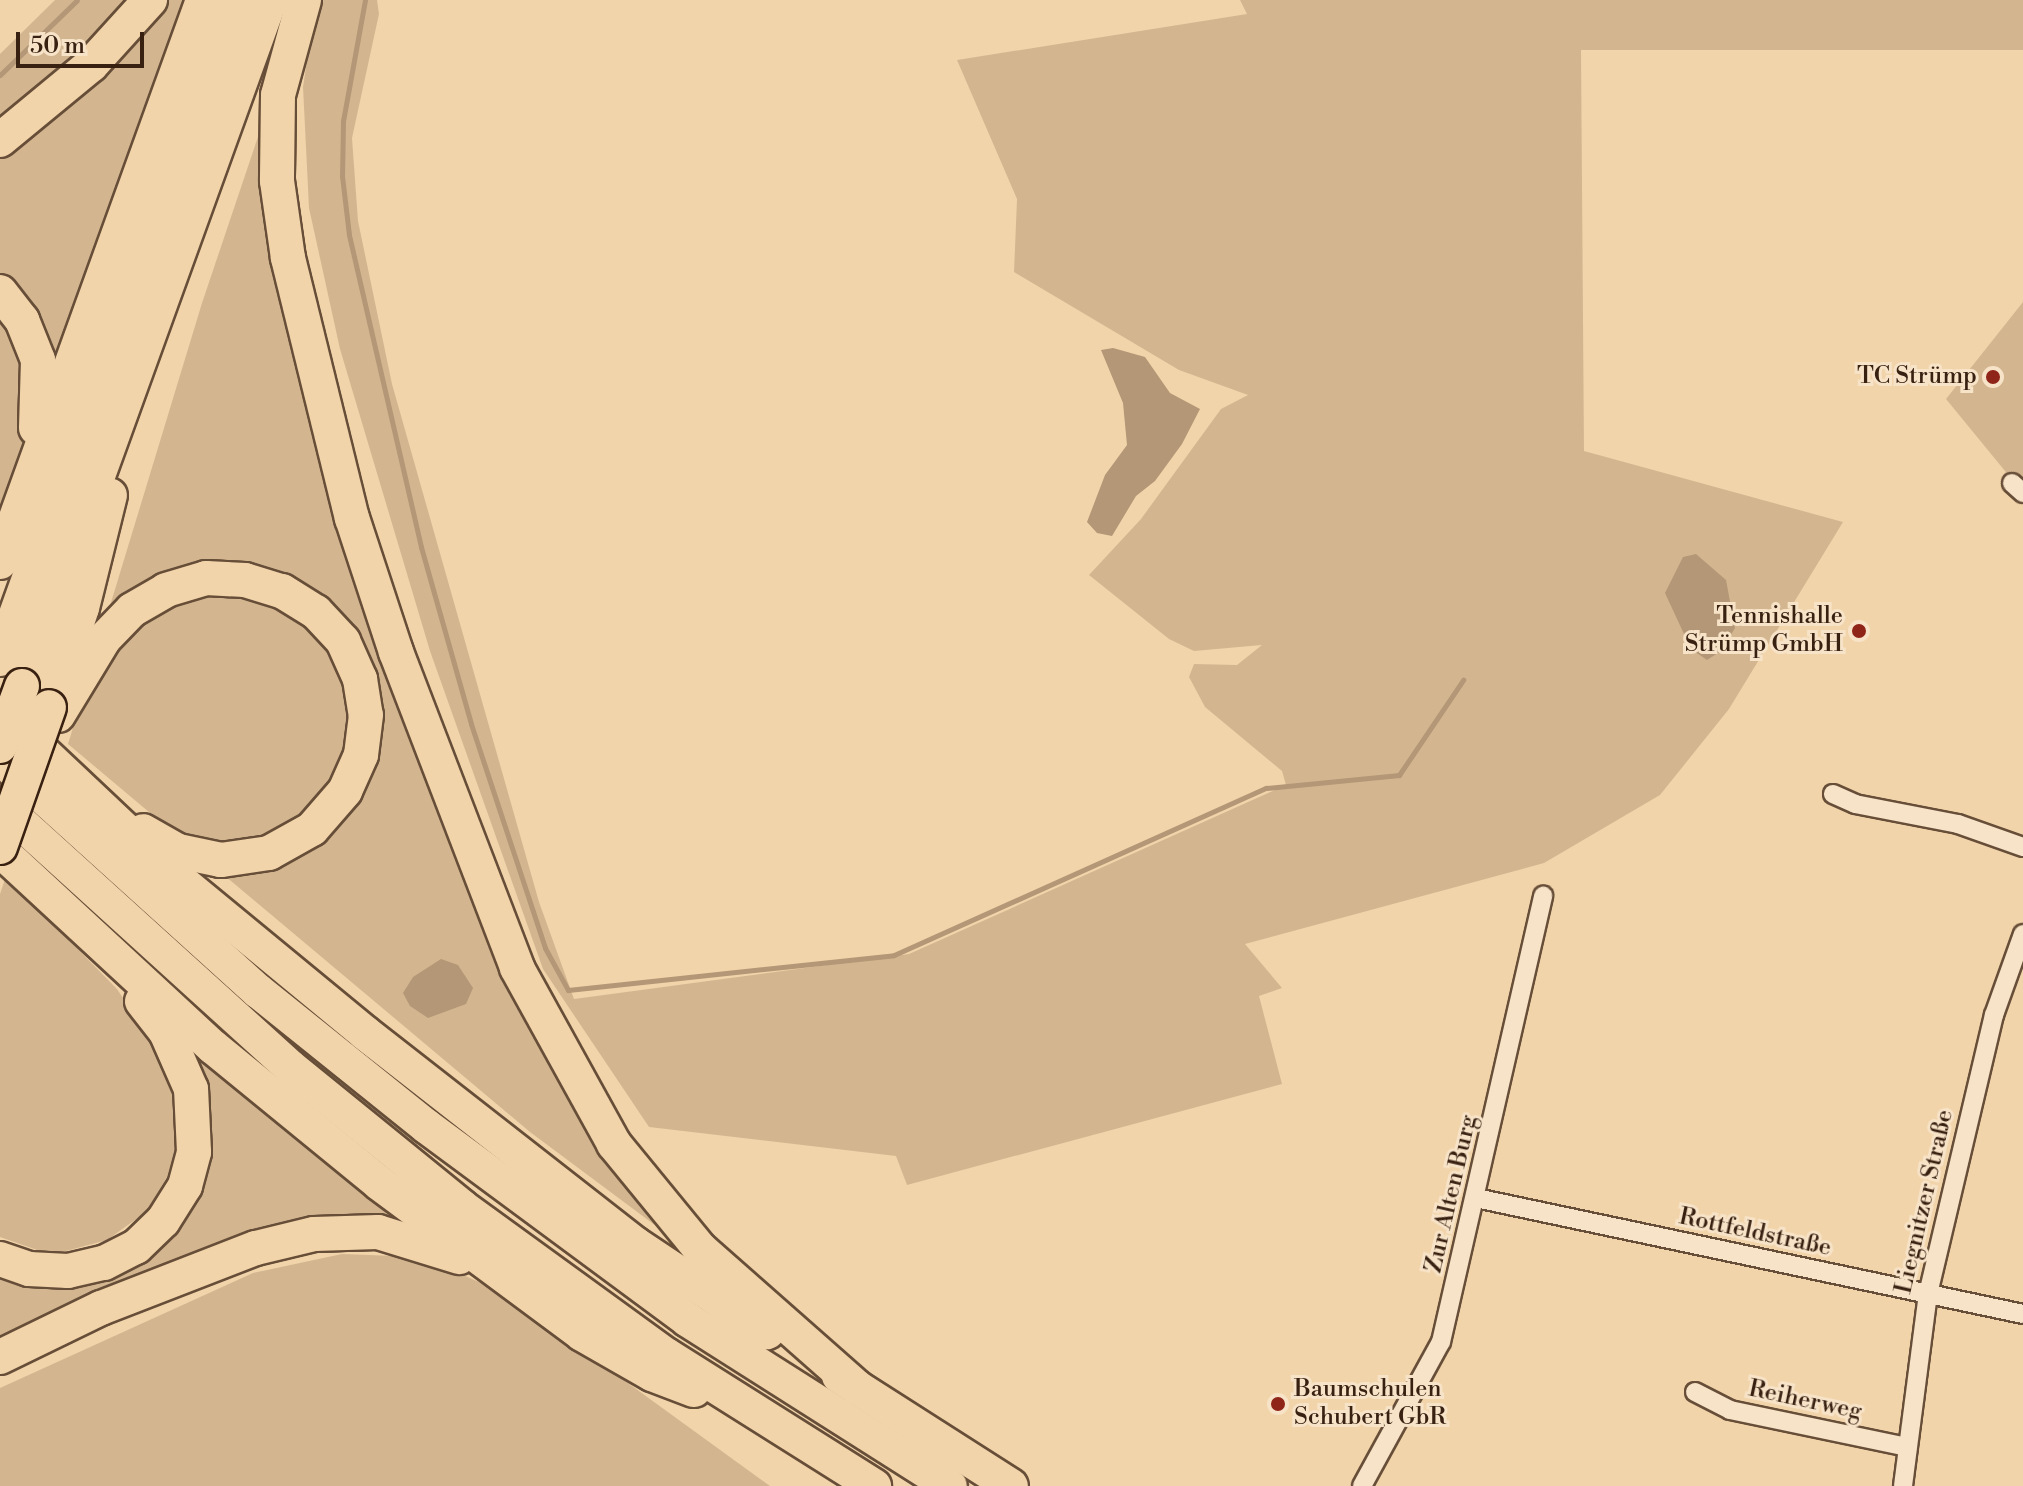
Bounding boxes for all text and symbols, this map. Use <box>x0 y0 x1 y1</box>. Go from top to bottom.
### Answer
scale bar <box>20 16 148 66</box>
text: 50 m <box>30 31 85 61</box>
place label: TC Strümp <box>1857 363 1977 391</box>
marker: TC Strümp <box>1984 368 2002 386</box>
place label: Tennishalle Strümp GmbH <box>1685 603 1843 659</box>
marker: Tennishalle Strümp GmbH <box>1850 622 1868 640</box>
street label: Liegnitzer Straße <box>1890 1107 1960 1297</box>
street label: Zur Alten Burg <box>1420 1112 1484 1276</box>
street label: Rottfeldstraße <box>1676 1203 1834 1263</box>
street label: Reiherweg <box>1746 1375 1864 1427</box>
place label: Baumschulen Schubert GbR <box>1294 1376 1446 1432</box>
marker: Baumschulen Schubert GbR <box>1269 1395 1287 1413</box>

